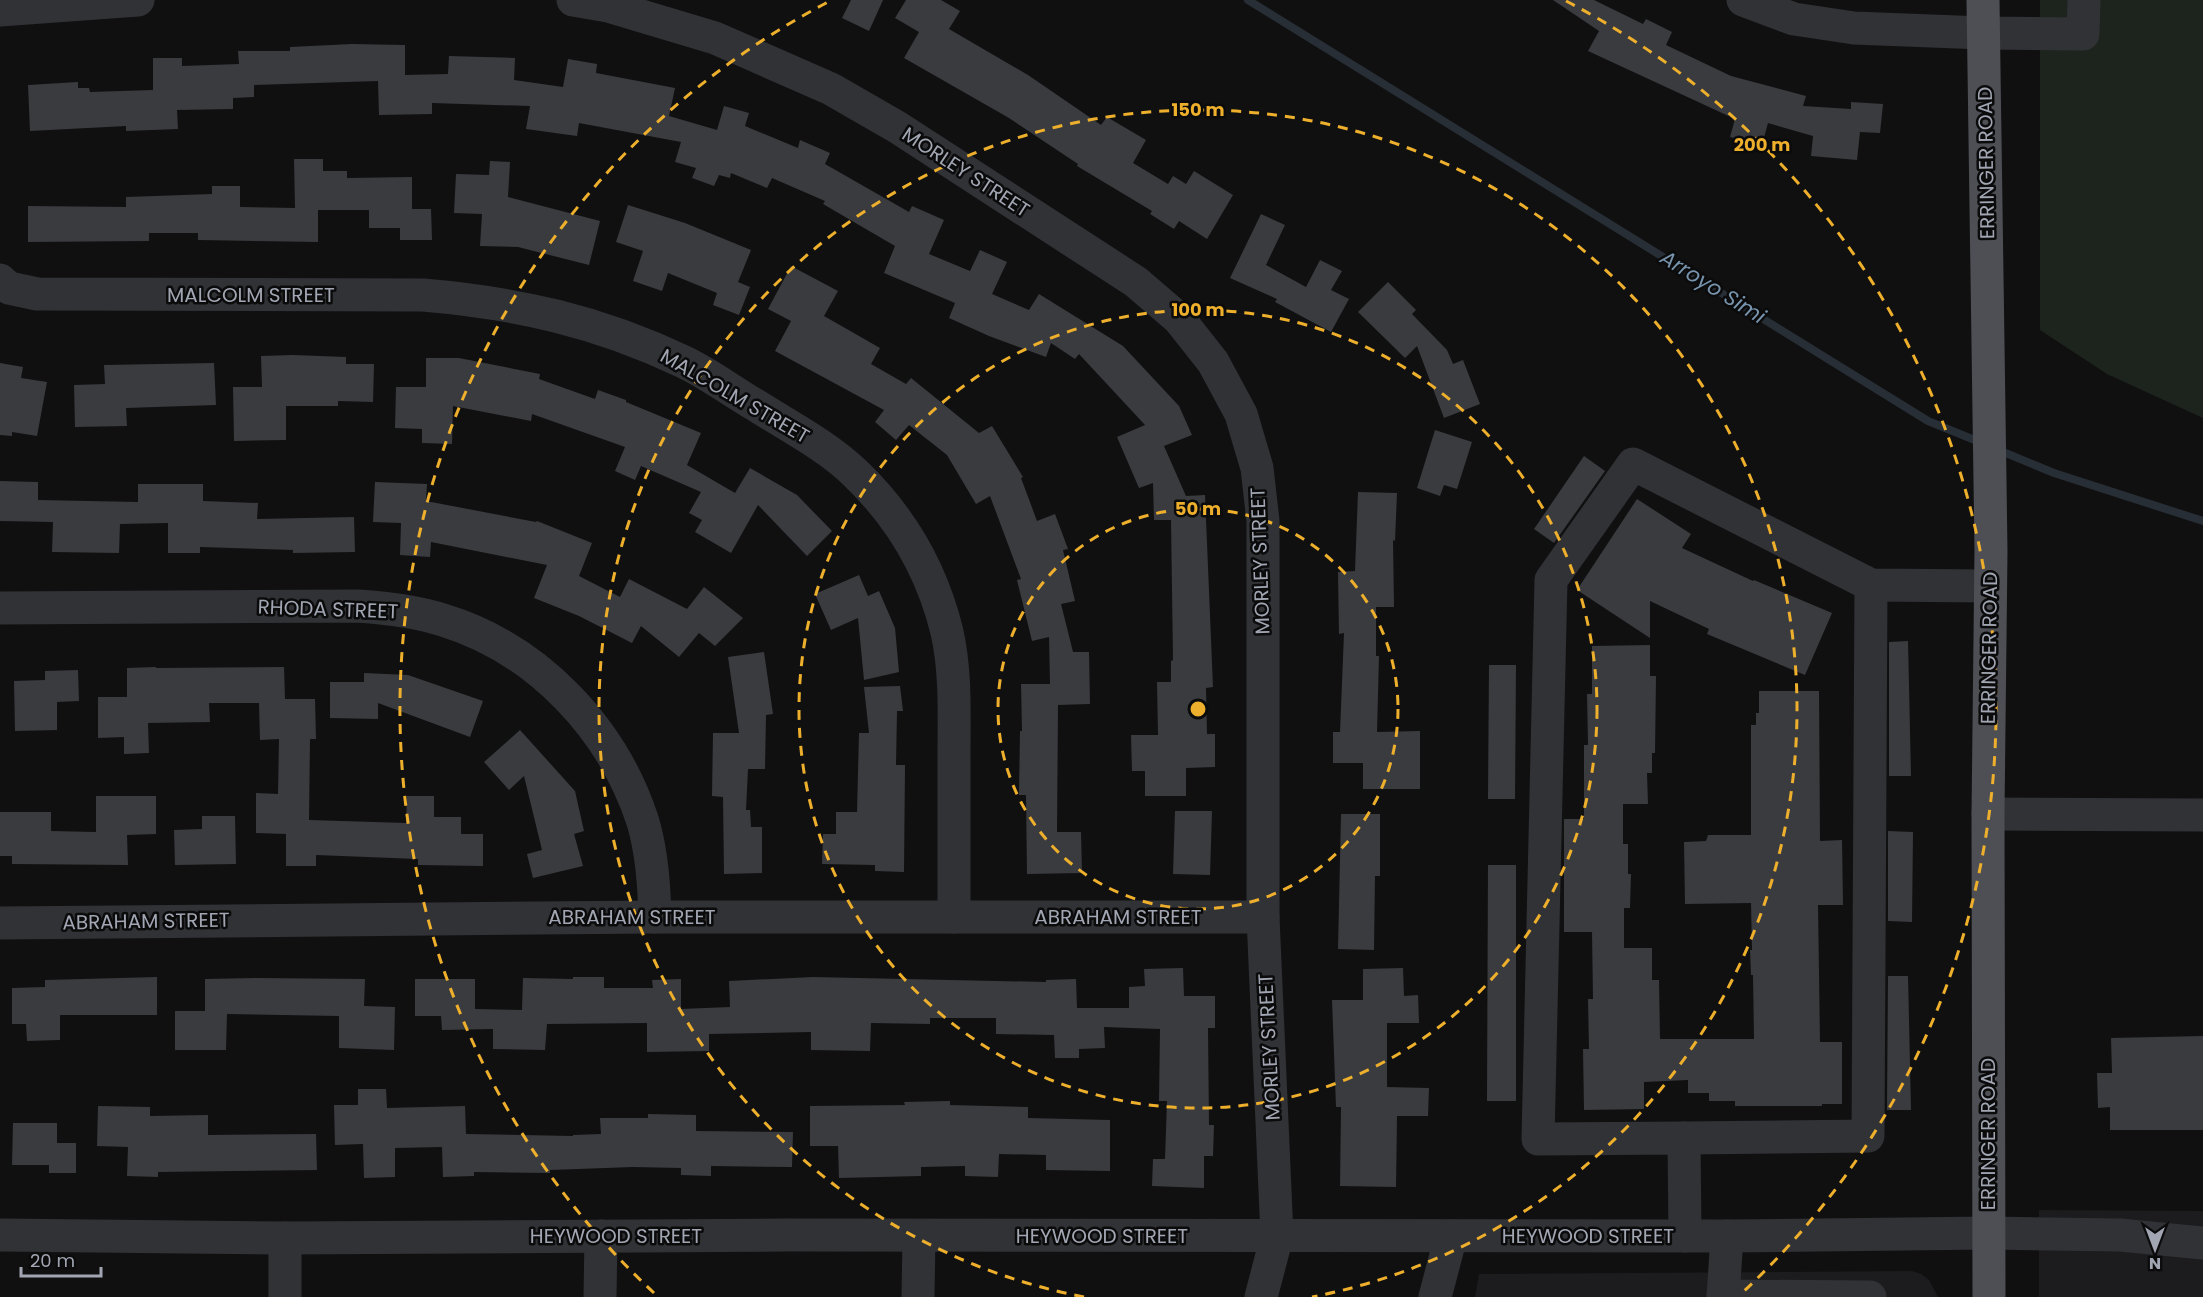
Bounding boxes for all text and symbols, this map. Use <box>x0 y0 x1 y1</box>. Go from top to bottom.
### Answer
street label: ERRINGER ROAD <box>1971 87 2001 239</box>
text: 150 m <box>1171 97 1225 122</box>
street label: MORLEY STREET <box>897 120 1035 224</box>
text: 200 m <box>1734 132 1790 157</box>
water label: Arroyo Simi <box>1654 242 1772 331</box>
street label: MALCOLM STREET <box>167 281 335 309</box>
text: 100 m <box>1171 297 1225 322</box>
street label: MALCOLM STREET <box>655 342 815 450</box>
street label: MORLEY STREET <box>1243 487 1277 635</box>
text: 50 m <box>1175 496 1221 521</box>
street label: ERRINGER ROAD <box>1974 572 2004 724</box>
street label: RHODA STREET <box>257 593 399 625</box>
centre of rings <box>1188 699 1208 719</box>
street label: ABRAHAM STREET <box>548 903 716 931</box>
street label: ABRAHAM STREET <box>1034 903 1202 931</box>
street label: ABRAHAM STREET <box>62 906 230 936</box>
street label: MORLEY STREET <box>1251 973 1287 1121</box>
street label: ERRINGER ROAD <box>1974 1058 2002 1210</box>
north arrow <box>2125 1219 2185 1279</box>
street label: HEYWOOD STREET <box>530 1222 702 1250</box>
street label: HEYWOOD STREET <box>1016 1222 1188 1250</box>
street label: HEYWOOD STREET <box>1502 1222 1674 1250</box>
scale bar <box>21 1240 100 1278</box>
text: 20 m <box>30 1248 75 1273</box>
text: N <box>2149 1252 2161 1275</box>

